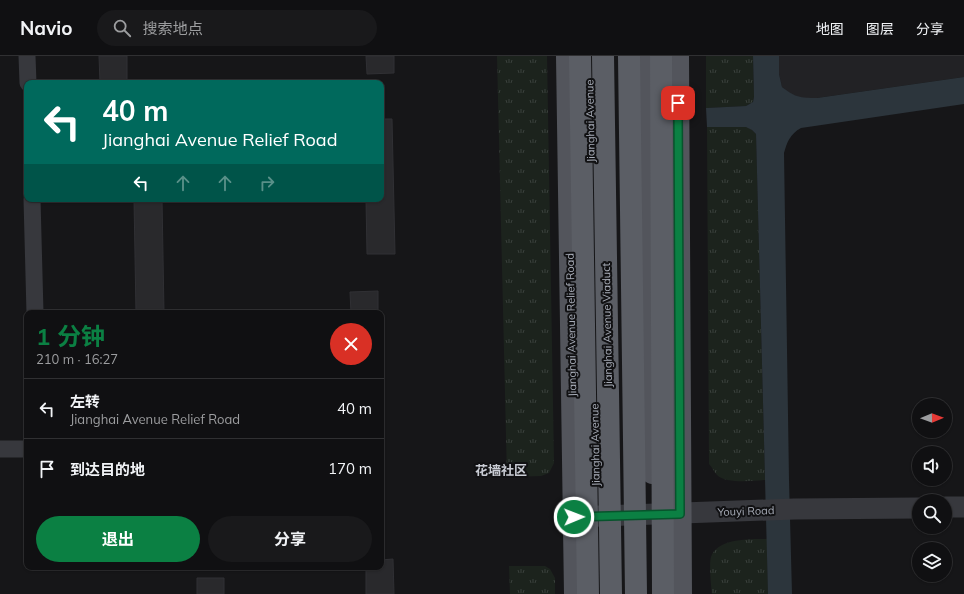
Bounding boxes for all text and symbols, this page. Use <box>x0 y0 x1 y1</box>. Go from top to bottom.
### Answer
search box <box>97 10 377 46</box>
text: Navio <box>20 16 73 40</box>
icon: search <box>111 17 133 39</box>
text: 搜索地点 <box>143 19 203 38</box>
text: 地图 <box>816 20 844 38</box>
text: 图层 <box>866 20 894 38</box>
text: 分享 <box>916 20 944 38</box>
street label: Jianghai Avenue <box>582 79 598 163</box>
pin <box>661 86 695 120</box>
icon: arrive <box>667 92 689 114</box>
text: 40 m <box>102 93 168 128</box>
icon: left <box>36 96 88 148</box>
text: Jianghai Avenue Relief Road <box>102 128 337 151</box>
icon: left <box>130 172 152 194</box>
icon: ahead <box>172 172 194 194</box>
icon: ahead <box>214 172 236 194</box>
icon: right <box>256 172 278 194</box>
street label: Jianghai Avenue Relief Road <box>563 253 579 397</box>
street label: Jianghai Avenue Viaduct <box>599 262 615 388</box>
text: 1 分钟 <box>36 321 105 351</box>
button: close <box>330 323 372 365</box>
text: 210 m · 16:27 <box>36 351 118 367</box>
text: 左转 <box>70 392 100 411</box>
icon: left <box>36 398 58 420</box>
north arrow <box>912 398 952 438</box>
map controls <box>912 398 952 582</box>
text: 40 m <box>337 399 372 418</box>
street label: Jianghai Avenue <box>587 403 603 487</box>
text: Jianghai Avenue Relief Road <box>70 411 240 427</box>
button: sound <box>912 446 952 486</box>
icon: arrive <box>36 458 58 480</box>
text: 170 m <box>328 459 372 478</box>
text: 到达目的地 <box>70 460 145 479</box>
district label: 花墙社区 <box>475 462 527 478</box>
button: search <box>912 494 952 534</box>
position arrow <box>553 496 595 538</box>
street label: Youyi Road <box>716 503 775 519</box>
button: 退出 <box>36 516 200 562</box>
button: 分享 <box>208 516 372 562</box>
button: layers <box>912 542 952 582</box>

